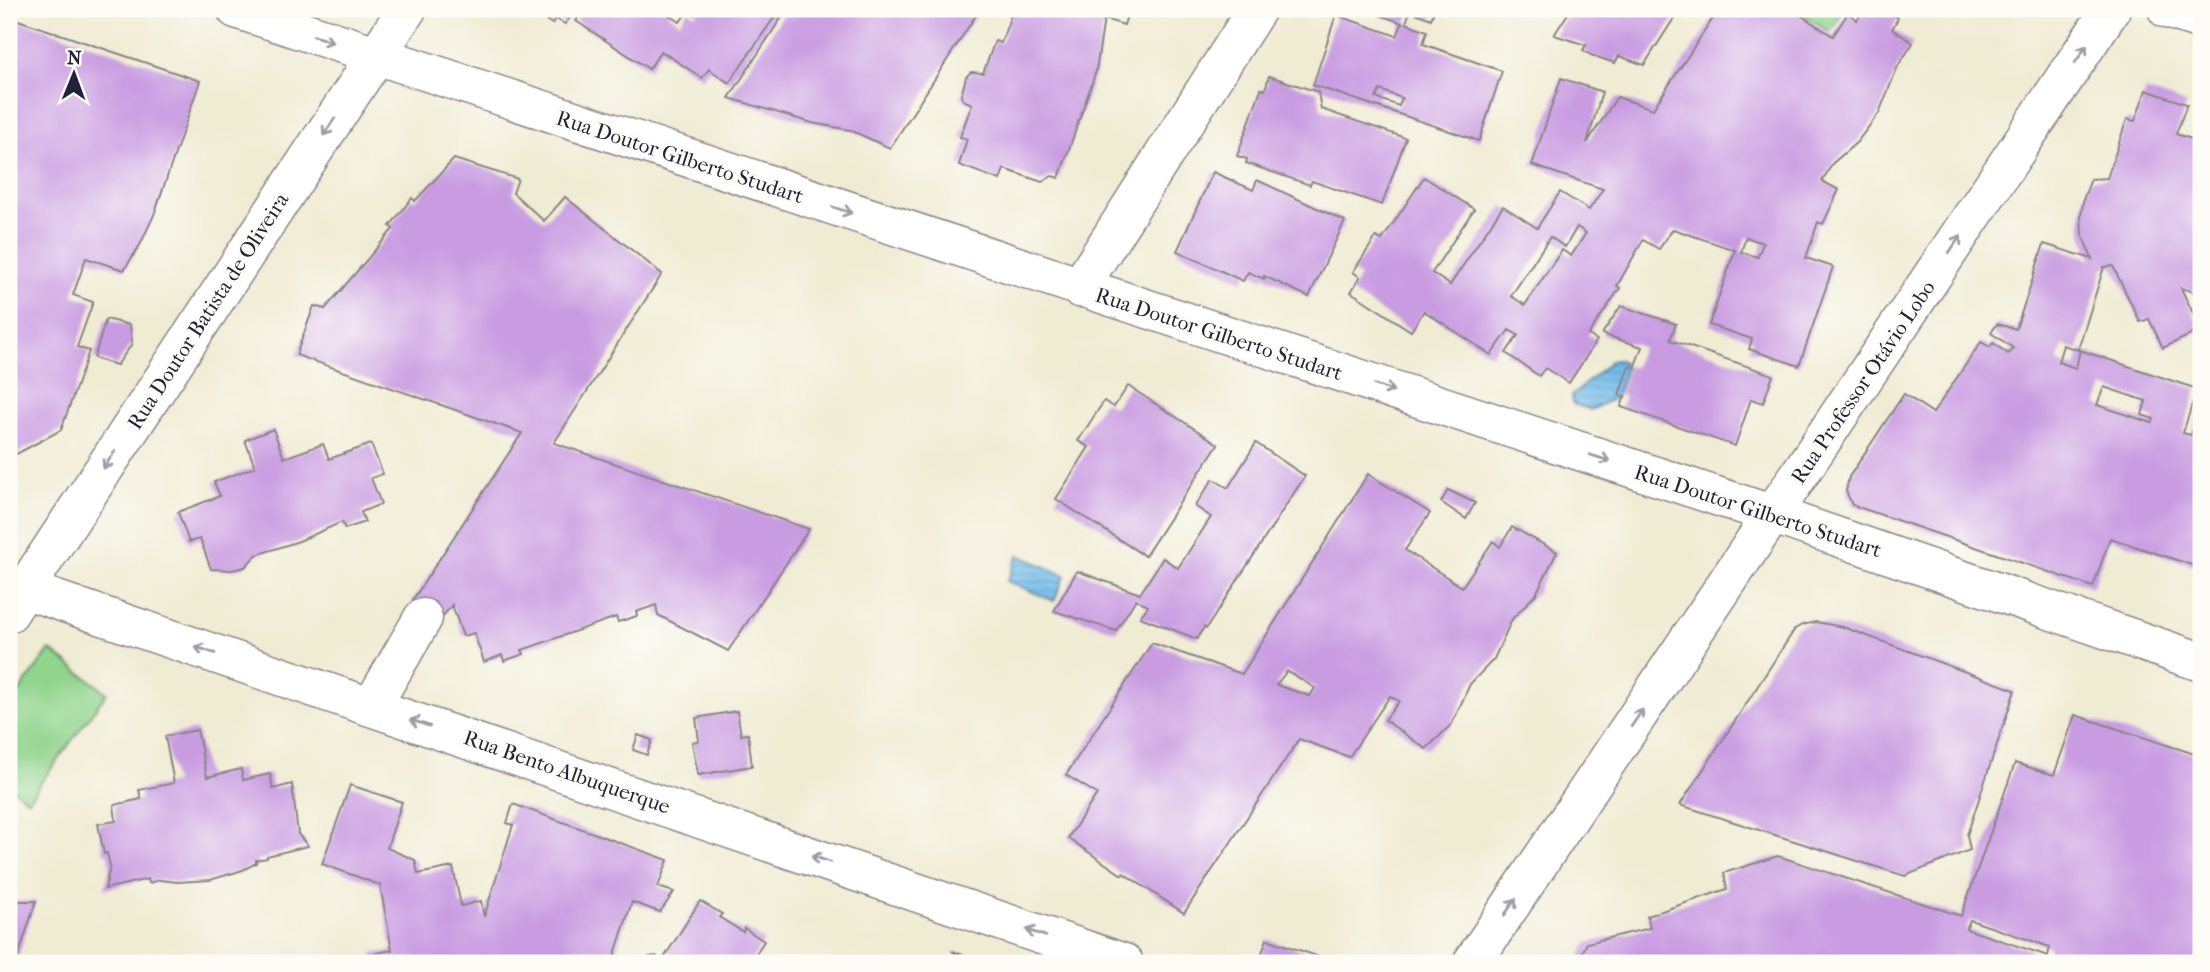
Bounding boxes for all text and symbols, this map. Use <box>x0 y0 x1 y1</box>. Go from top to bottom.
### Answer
one-way arrow <box>312 34 334 46</box>
north arrow <box>38 38 108 108</box>
one-way arrow <box>2074 45 2088 65</box>
text: N <box>67 47 82 69</box>
street label: Rua Doutor Gilberto Studart <box>553 106 807 208</box>
one-way arrow <box>322 117 336 137</box>
street label: Rua Doutor Batista de Oliveira <box>122 188 294 434</box>
one-way arrow <box>831 204 853 217</box>
one-way arrow <box>1947 235 1962 254</box>
street label: Rua Professor Otávio Lobo <box>1786 276 1940 488</box>
street label: Rua Doutor Gilberto Studart <box>1092 283 1346 385</box>
one-way arrow <box>1373 382 1395 395</box>
one-way arrow <box>102 450 117 469</box>
one-way arrow <box>1589 453 1611 466</box>
street label: Rua Doutor Gilberto Studart <box>1631 460 1885 562</box>
one-way arrow <box>194 643 216 655</box>
one-way arrow <box>1630 709 1644 728</box>
one-way arrow <box>410 716 432 728</box>
street label: Rua Bento Albuquerque <box>461 725 673 819</box>
one-way arrow <box>811 852 833 864</box>
one-way arrow <box>1503 897 1517 917</box>
one-way arrow <box>1026 926 1048 938</box>

